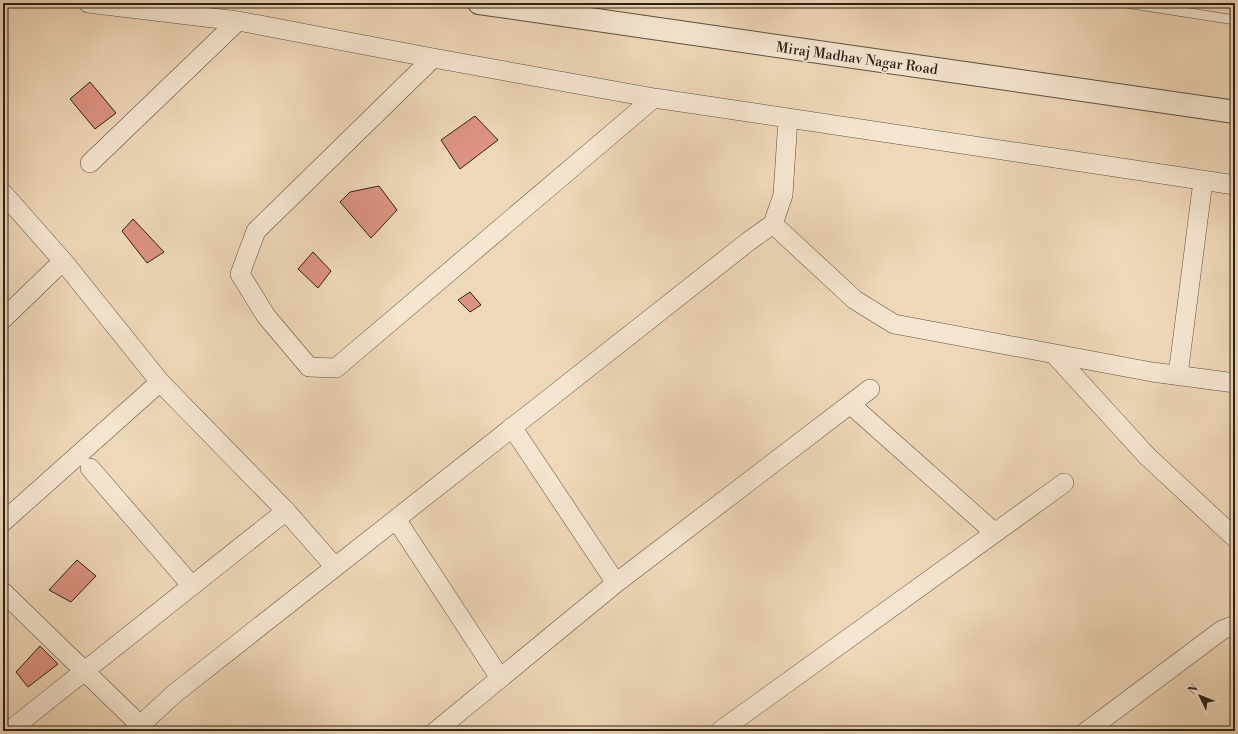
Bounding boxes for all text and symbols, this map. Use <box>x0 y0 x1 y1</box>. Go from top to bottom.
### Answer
street label: Miraj Madhav Nagar Road <box>775 39 939 79</box>
north arrow <box>1180 676 1220 716</box>
text: N <box>1185 682 1202 698</box>

